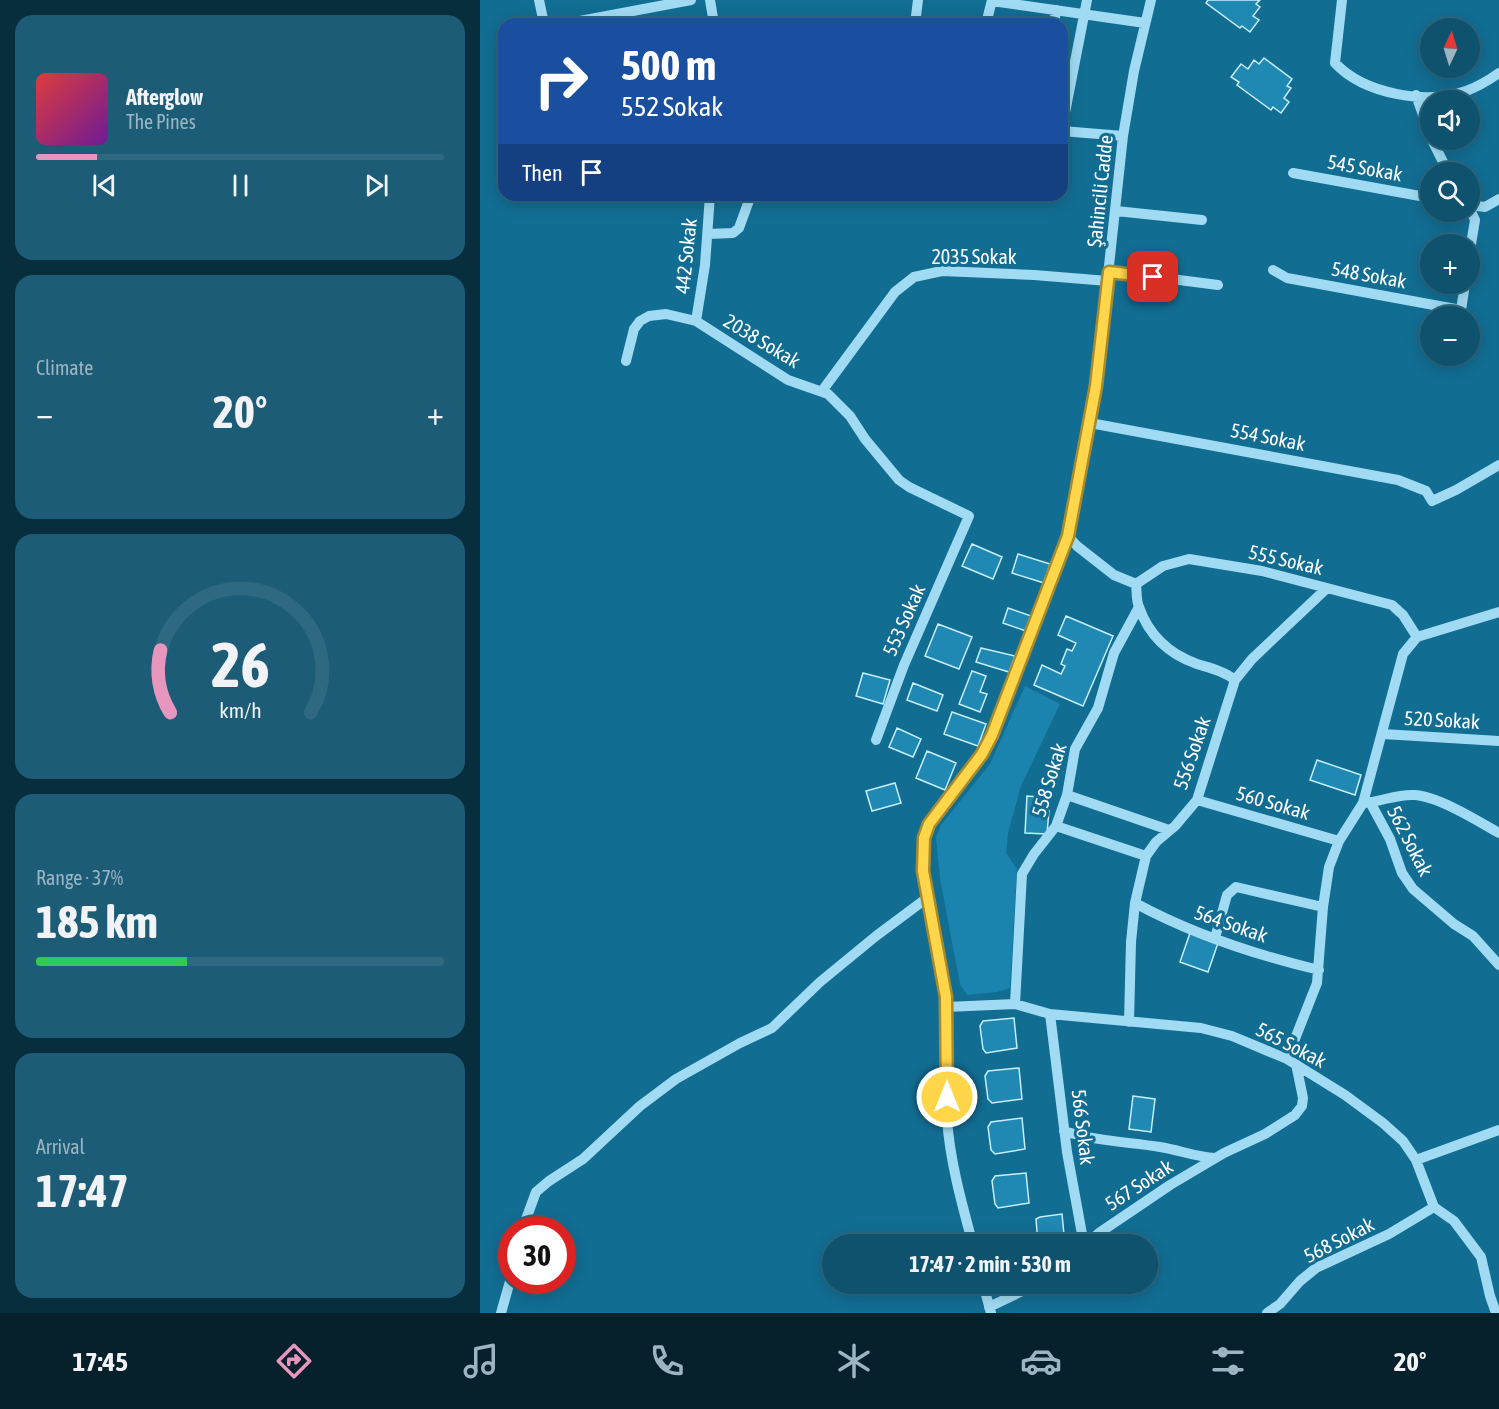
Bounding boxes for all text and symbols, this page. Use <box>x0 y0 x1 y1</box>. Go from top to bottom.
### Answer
north arrow <box>1420 18 1480 78</box>
map controls <box>1420 18 1480 366</box>
text: 500 m <box>621 41 716 89</box>
icon: right <box>522 42 600 120</box>
text: Afterglow <box>126 84 203 110</box>
button: sound <box>1420 90 1480 150</box>
text: 552 Sokak <box>621 91 723 122</box>
text: The Pines <box>126 110 196 133</box>
street label: Şahincili Cadde <box>1082 134 1117 248</box>
street label: 545 Sokak <box>1326 150 1405 185</box>
icon: arrive <box>575 156 608 189</box>
text: Then <box>522 160 563 186</box>
button: search <box>1420 162 1480 222</box>
icon: previous <box>88 169 121 202</box>
icon: pause <box>224 169 257 202</box>
icon: next <box>360 169 393 202</box>
street label: 442 Sokak <box>670 217 701 295</box>
button: + <box>1420 234 1480 294</box>
street label: 2035 Sokak <box>931 245 1017 268</box>
pin <box>1127 251 1178 302</box>
street label: 548 Sokak <box>1330 257 1409 292</box>
icon: arrive <box>1136 260 1169 293</box>
button: − <box>1420 306 1480 366</box>
street label: 2038 Sokak <box>720 309 805 372</box>
text: Climate <box>36 356 93 379</box>
text: 20° <box>213 386 267 438</box>
text: − <box>36 394 53 432</box>
text: + <box>427 394 444 432</box>
street label: 554 Sokak <box>1229 418 1308 455</box>
street label: 555 Sokak <box>1247 540 1326 579</box>
street label: 553 Sokak <box>878 580 930 659</box>
text: 26 <box>211 630 269 701</box>
text: km/h <box>219 699 261 724</box>
street label: 520 Sokak <box>1404 706 1481 733</box>
street label: 556 Sokak <box>1168 713 1215 792</box>
street label: 558 Sokak <box>1026 740 1071 819</box>
street label: 560 Sokak <box>1234 781 1313 824</box>
street label: 562 Sokak <box>1383 802 1438 880</box>
text: Range · 37% <box>36 866 123 889</box>
text: 185 km <box>36 896 158 948</box>
street label: 564 Sokak <box>1192 900 1271 947</box>
street label: 565 Sokak <box>1252 1017 1330 1072</box>
position arrow <box>915 1065 979 1129</box>
street label: 566 Sokak <box>1067 1088 1100 1166</box>
text: Arrival <box>36 1135 85 1158</box>
street label: 567 Sokak <box>1101 1154 1177 1215</box>
text: 17:47 <box>36 1165 129 1217</box>
street label: 568 Sokak <box>1300 1212 1378 1267</box>
speed limit sign: 30 <box>498 1216 576 1294</box>
text: 17:47 · 2 min · 530 m <box>909 1251 1071 1277</box>
icon: directions <box>273 1340 315 1382</box>
icon: music <box>460 1340 502 1382</box>
icon: phone <box>646 1340 688 1382</box>
icon: climate <box>833 1340 875 1382</box>
icon: car <box>1020 1340 1062 1382</box>
icon: filters <box>1207 1340 1249 1382</box>
text: 17:45 <box>72 1346 128 1377</box>
text: 20° <box>1394 1346 1427 1377</box>

